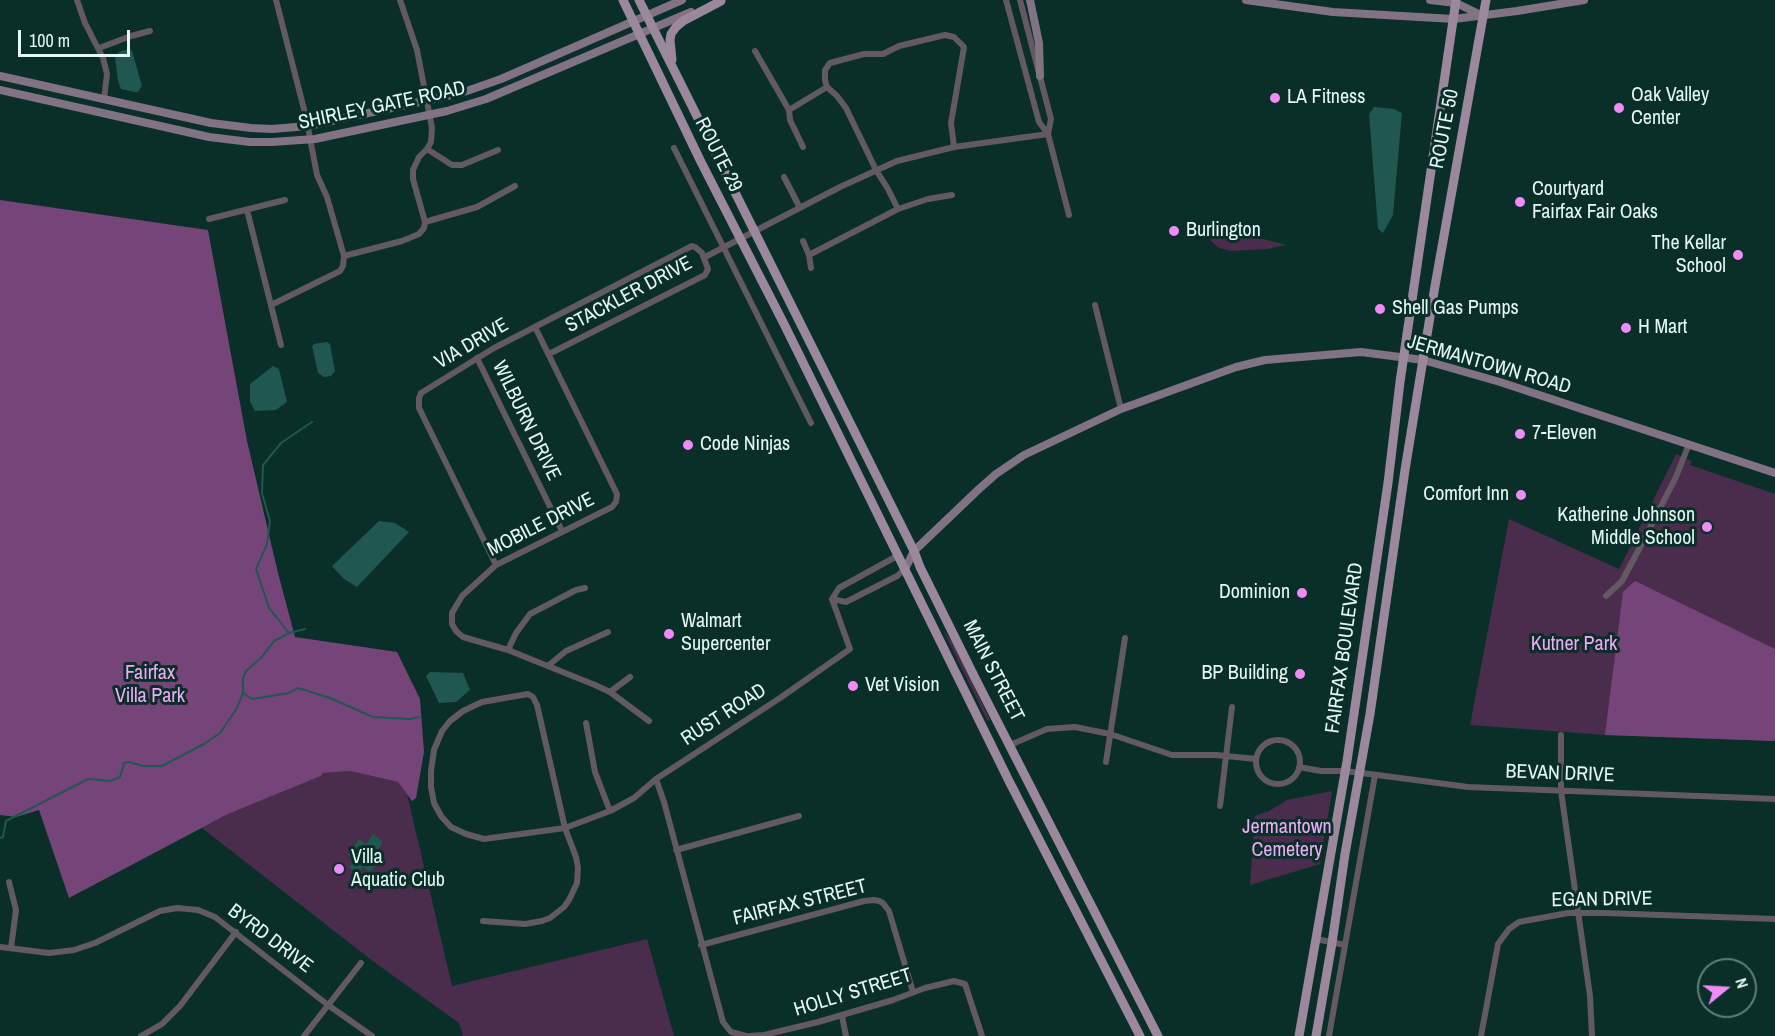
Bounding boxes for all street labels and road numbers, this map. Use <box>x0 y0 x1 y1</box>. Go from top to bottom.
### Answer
street label: SHIRLEY GATE ROAD <box>296 77 468 135</box>
street label: ROUTE 50 <box>1426 87 1464 171</box>
street label: ROUTE 29 <box>689 114 747 196</box>
street label: STACKLER DRIVE <box>562 252 696 338</box>
street label: VIA DRIVE <box>431 313 513 375</box>
street label: JERMANTOWN ROAD <box>1404 330 1574 400</box>
street label: WILBURN DRIVE <box>487 357 565 485</box>
street label: MOBILE DRIVE <box>484 488 598 562</box>
street label: FAIRFAX BOULEVARD <box>1321 561 1369 735</box>
street label: MAIN STREET <box>957 616 1029 726</box>
street label: RUST ROAD <box>677 679 771 751</box>
street label: BEVAN DRIVE <box>1505 760 1615 788</box>
street label: FAIRFAX STREET <box>731 875 869 931</box>
street label: EGAN DRIVE <box>1551 887 1653 913</box>
street label: BYRD DRIVE <box>223 899 317 979</box>
street label: HOLLY STREET <box>791 964 915 1022</box>

